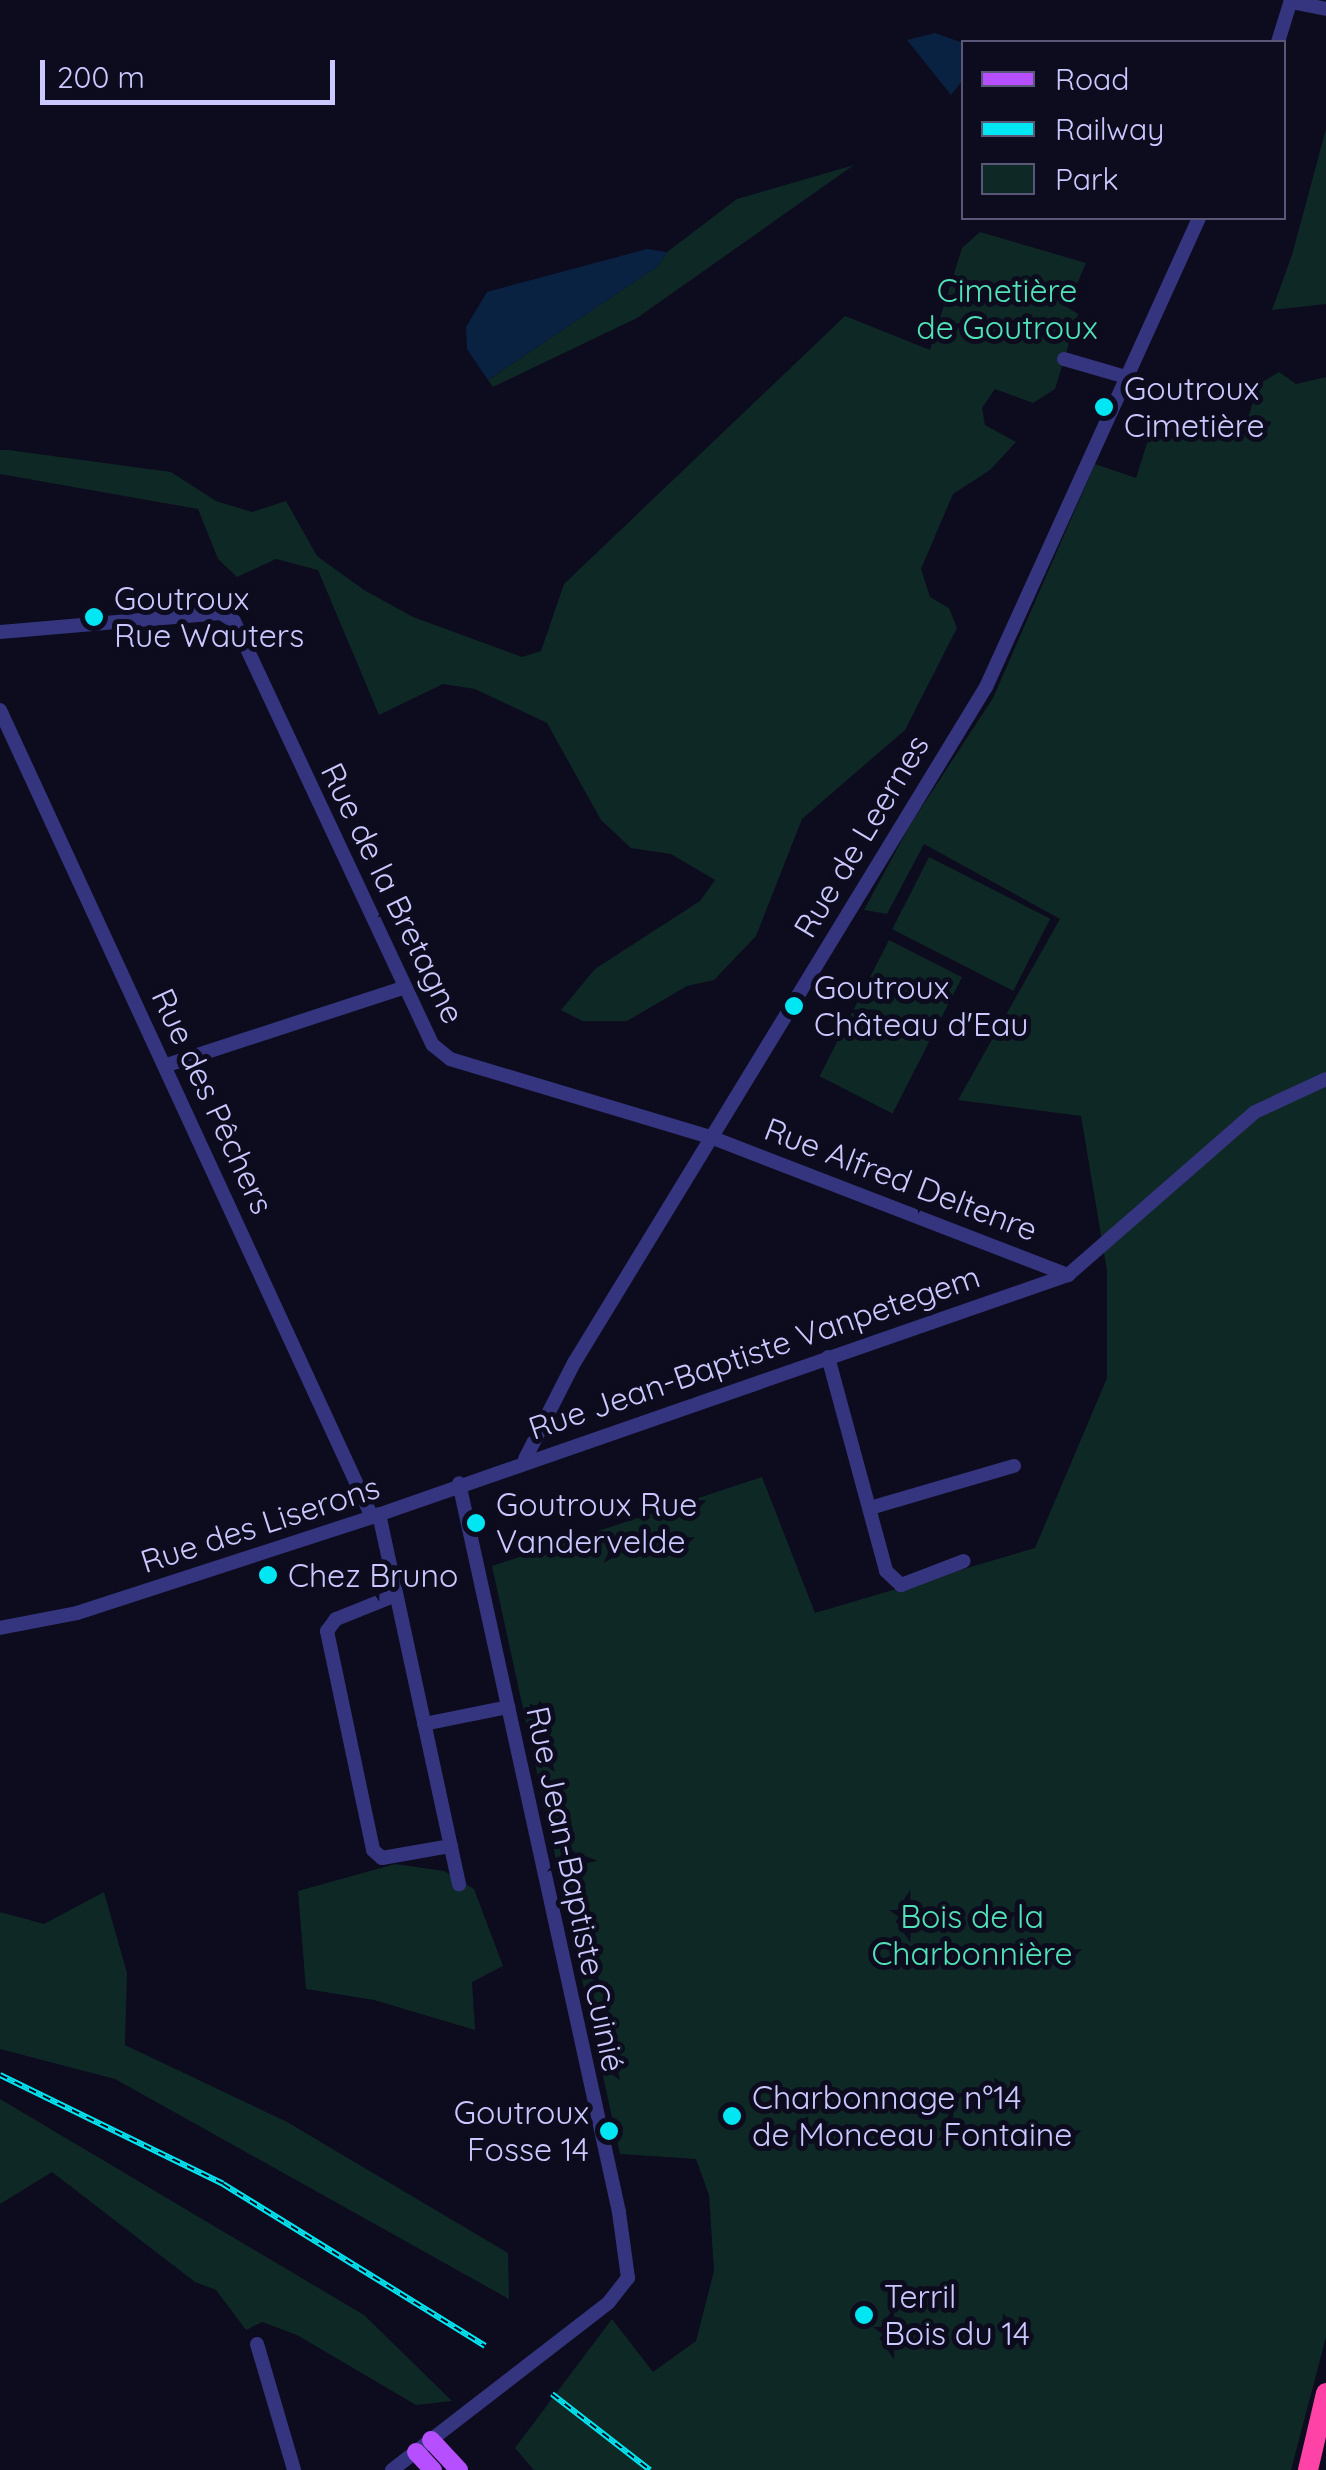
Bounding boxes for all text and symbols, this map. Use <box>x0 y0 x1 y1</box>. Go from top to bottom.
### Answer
scale bar <box>45 40 340 102</box>
legend <box>961 40 1286 220</box>
text: 200 m <box>57 58 145 96</box>
text: Road <box>1055 60 1129 98</box>
text: Railway <box>1055 110 1164 148</box>
text: Park <box>1055 160 1119 198</box>
park label: Cimetière de Goutroux <box>916 272 1098 347</box>
place label: Goutroux Cimetière <box>1124 370 1264 445</box>
marker: Goutroux Cimetière <box>1093 396 1115 418</box>
place label: Goutroux Rue Wauters <box>114 580 304 655</box>
marker: Goutroux Rue Wauters <box>83 606 105 628</box>
street label: Rue de Leernes <box>785 728 937 944</box>
street label: Rue de la Bretagne <box>313 756 473 1030</box>
place label: Goutroux Château d'Eau <box>814 969 1028 1044</box>
street label: Rue des Pêchers <box>144 982 282 1220</box>
marker: Goutroux Château d'Eau <box>783 995 805 1017</box>
street label: Rue Alfred Deltenre <box>759 1109 1043 1249</box>
street label: Rue Jean-Baptiste Vanpetegem <box>524 1257 984 1447</box>
street label: Rue des Liserons <box>136 1467 384 1581</box>
place label: Goutroux Rue Vandervelde <box>496 1486 697 1561</box>
marker: Goutroux Rue Vandervelde <box>465 1512 487 1534</box>
place label: Chez Bruno <box>288 1556 458 1594</box>
marker: Chez Bruno <box>257 1564 279 1586</box>
street label: Rue Jean-Baptiste Cuinié <box>519 1703 633 2075</box>
park label: Bois de la Charbonnière <box>871 1898 1073 1973</box>
place label: Charbonnage n°14 de Monceau Fontaine <box>752 2079 1072 2154</box>
place label: Goutroux Fosse 14 <box>454 2094 589 2169</box>
marker: Charbonnage n°14 de Monceau Fontaine <box>721 2105 743 2127</box>
marker: Goutroux Fosse 14 <box>598 2120 620 2142</box>
place label: Terril Bois du 14 <box>884 2278 1030 2353</box>
marker: Terril Bois du 14 <box>853 2304 875 2326</box>

